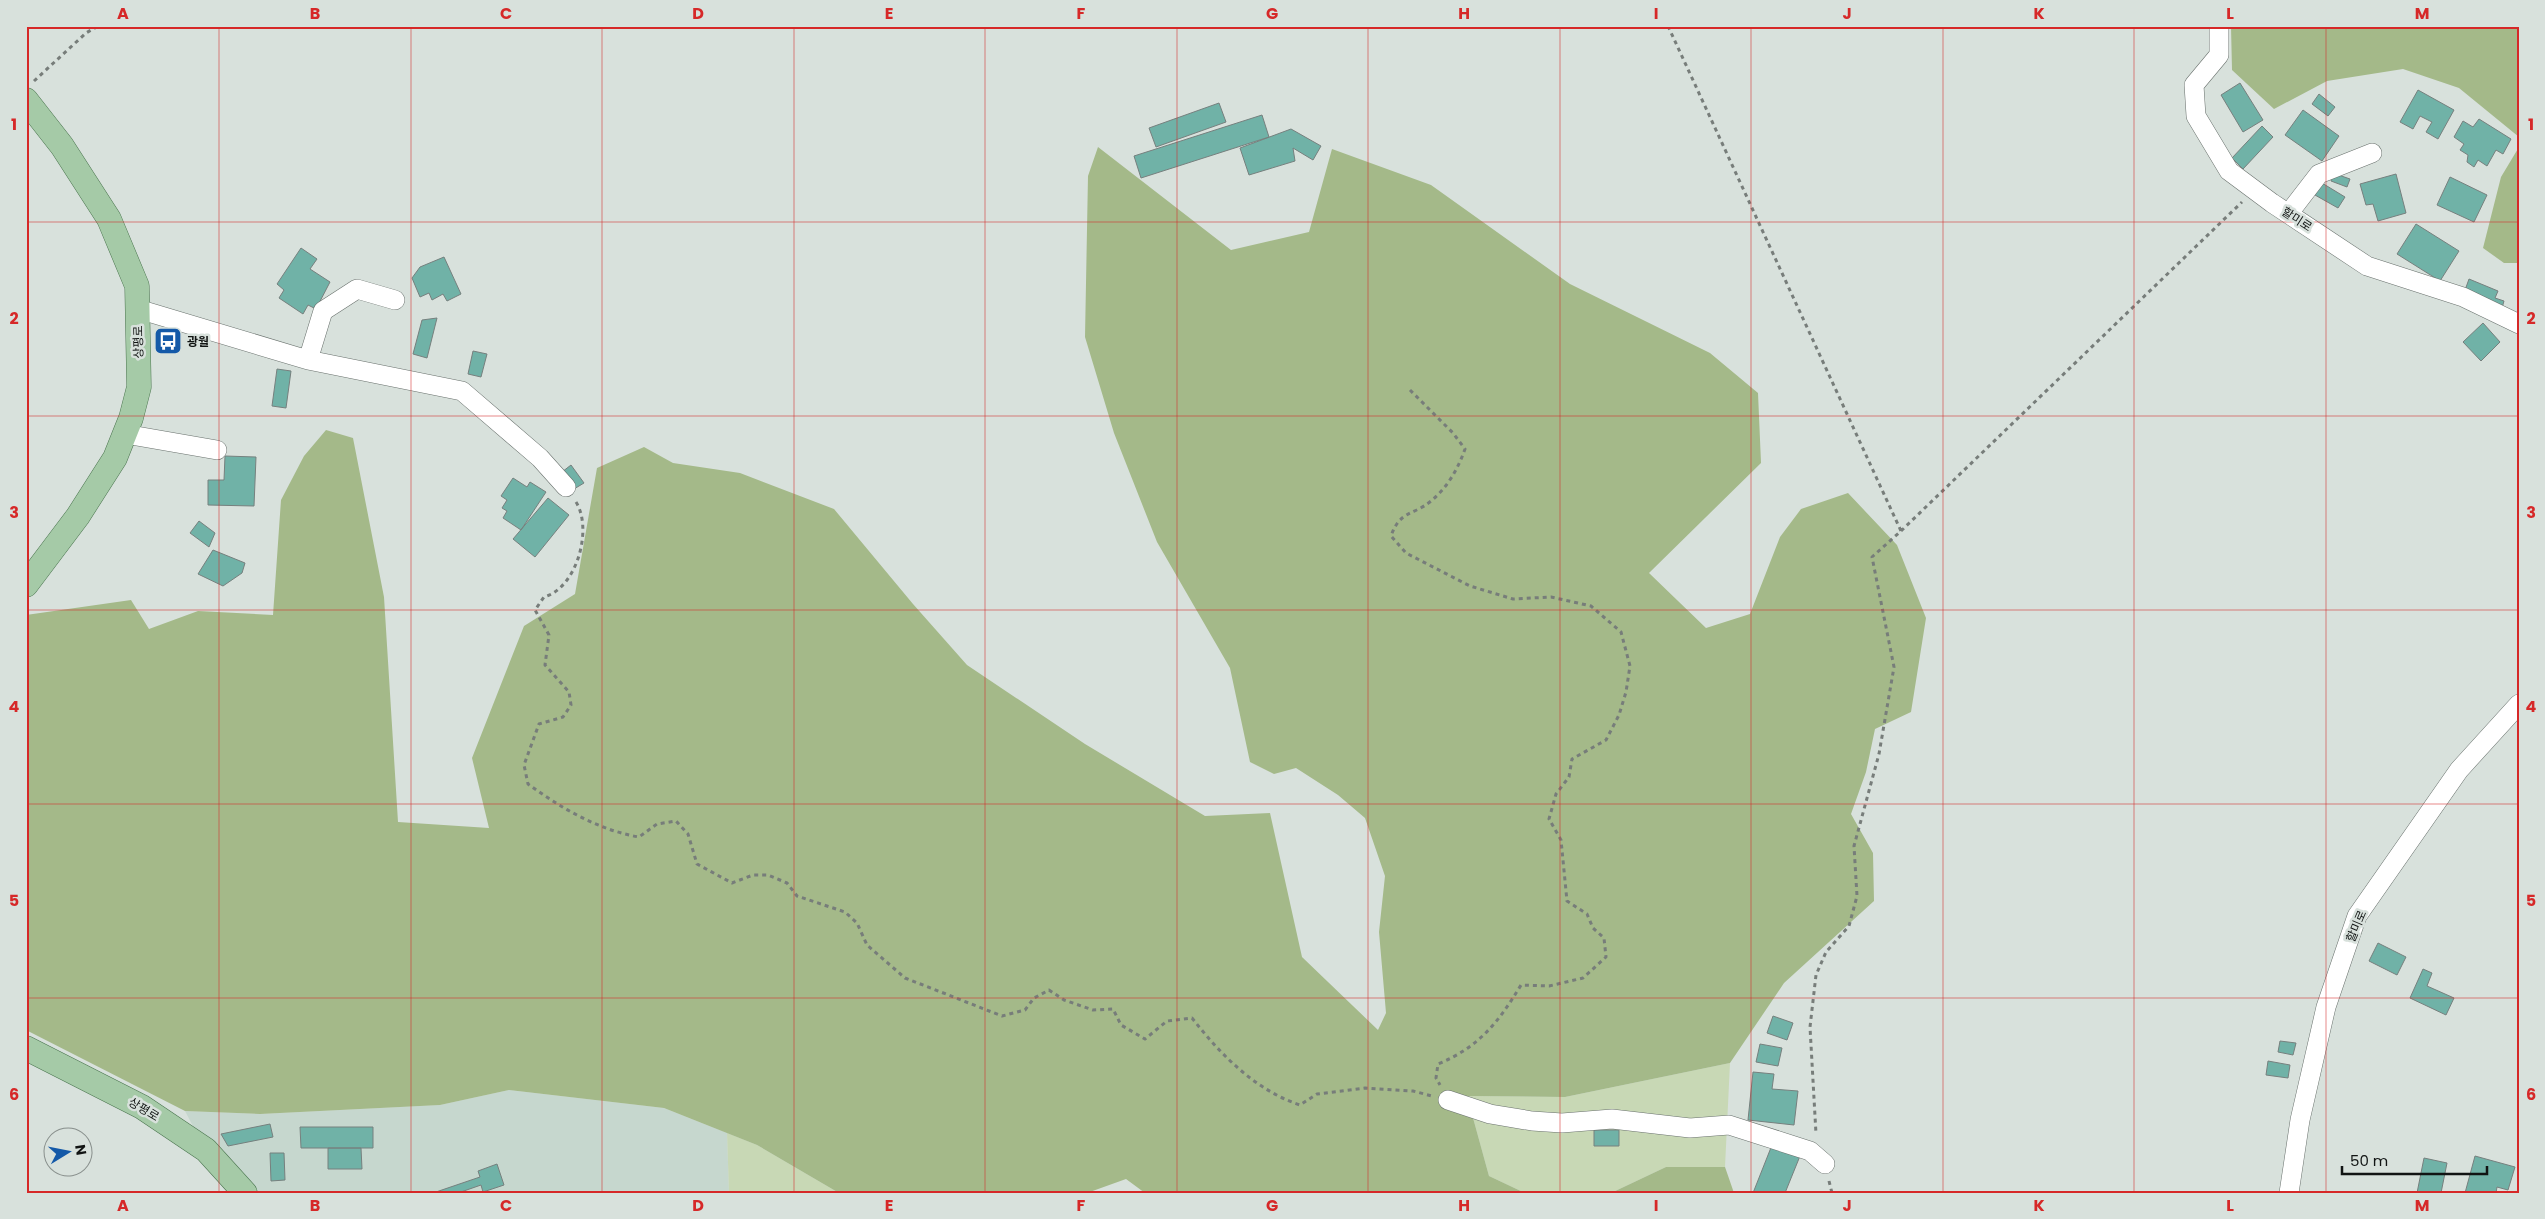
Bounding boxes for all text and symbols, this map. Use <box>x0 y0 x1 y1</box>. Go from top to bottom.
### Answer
text: A <box>117 2 129 25</box>
text: B <box>310 2 320 25</box>
text: C <box>500 2 512 25</box>
text: D <box>692 2 704 25</box>
text: E <box>885 2 893 25</box>
text: F <box>1077 2 1086 25</box>
text: G <box>1266 2 1278 25</box>
text: H <box>1458 2 1470 25</box>
text: I <box>1654 2 1658 25</box>
text: J <box>1842 2 1852 25</box>
text: K <box>2033 2 2045 25</box>
text: L <box>2226 2 2234 25</box>
text: M <box>2415 2 2429 25</box>
text: 1 <box>11 113 17 136</box>
text: 1 <box>2528 113 2534 136</box>
street label: 할미로 <box>2278 203 2316 235</box>
text: 2 <box>9 307 19 330</box>
text: 2 <box>2526 307 2536 330</box>
street label: 상평로 <box>129 325 147 359</box>
bus stop icon: 광월 <box>153 326 183 356</box>
place label: 광월 <box>187 333 209 350</box>
text: 3 <box>9 501 19 524</box>
text: 3 <box>2526 501 2536 524</box>
text: 4 <box>9 695 20 718</box>
text: 4 <box>2526 695 2537 718</box>
text: 5 <box>9 889 19 912</box>
text: 5 <box>2526 889 2536 912</box>
street label: 할미로 <box>2342 907 2370 945</box>
text: 6 <box>9 1083 19 1106</box>
text: 6 <box>2526 1083 2536 1106</box>
street label: 상평로 <box>125 1093 163 1125</box>
north arrow <box>42 1126 92 1176</box>
text: N <box>70 1143 92 1157</box>
scale bar <box>2342 1144 2488 1176</box>
text: 50 m <box>2350 1150 2388 1171</box>
text: A <box>117 1194 129 1217</box>
text: B <box>310 1194 320 1217</box>
text: C <box>500 1194 512 1217</box>
text: D <box>692 1194 704 1217</box>
text: E <box>885 1194 893 1217</box>
text: F <box>1077 1194 1086 1217</box>
text: G <box>1266 1194 1278 1217</box>
text: H <box>1458 1194 1470 1217</box>
text: I <box>1654 1194 1658 1217</box>
text: J <box>1842 1194 1852 1217</box>
text: K <box>2033 1194 2045 1217</box>
text: L <box>2226 1194 2234 1217</box>
text: M <box>2415 1194 2429 1217</box>

